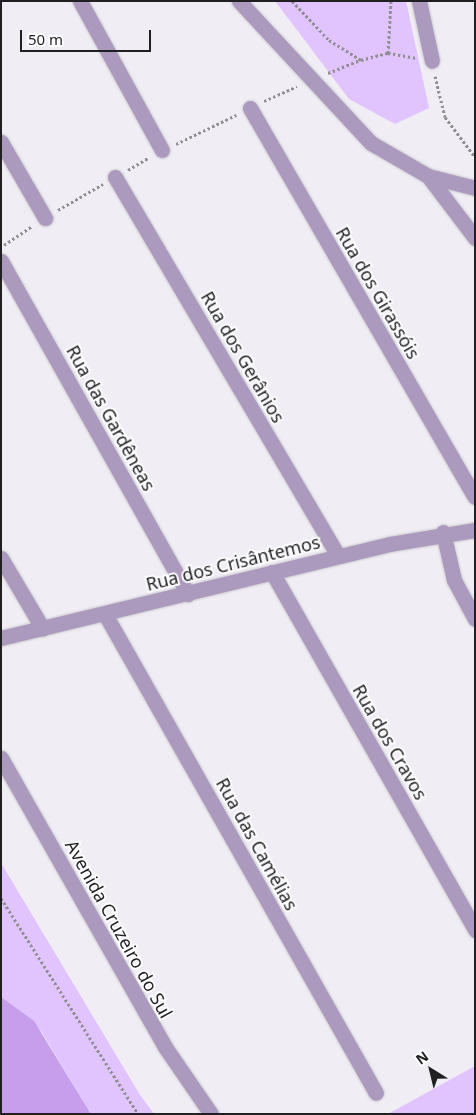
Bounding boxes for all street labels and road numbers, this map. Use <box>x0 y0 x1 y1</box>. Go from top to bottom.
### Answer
street label: Rua dos Girassóis <box>331 223 425 363</box>
street label: Rua dos Gerânios <box>197 287 289 427</box>
street label: Rua das Gardêneas <box>62 341 160 495</box>
street label: Rua dos Crisântemos <box>144 531 322 595</box>
street label: Rua dos Cravos <box>348 680 432 804</box>
street label: Rua das Camélias <box>212 774 302 914</box>
street label: Avenida Cruzeiro do Sul <box>61 836 177 1022</box>

